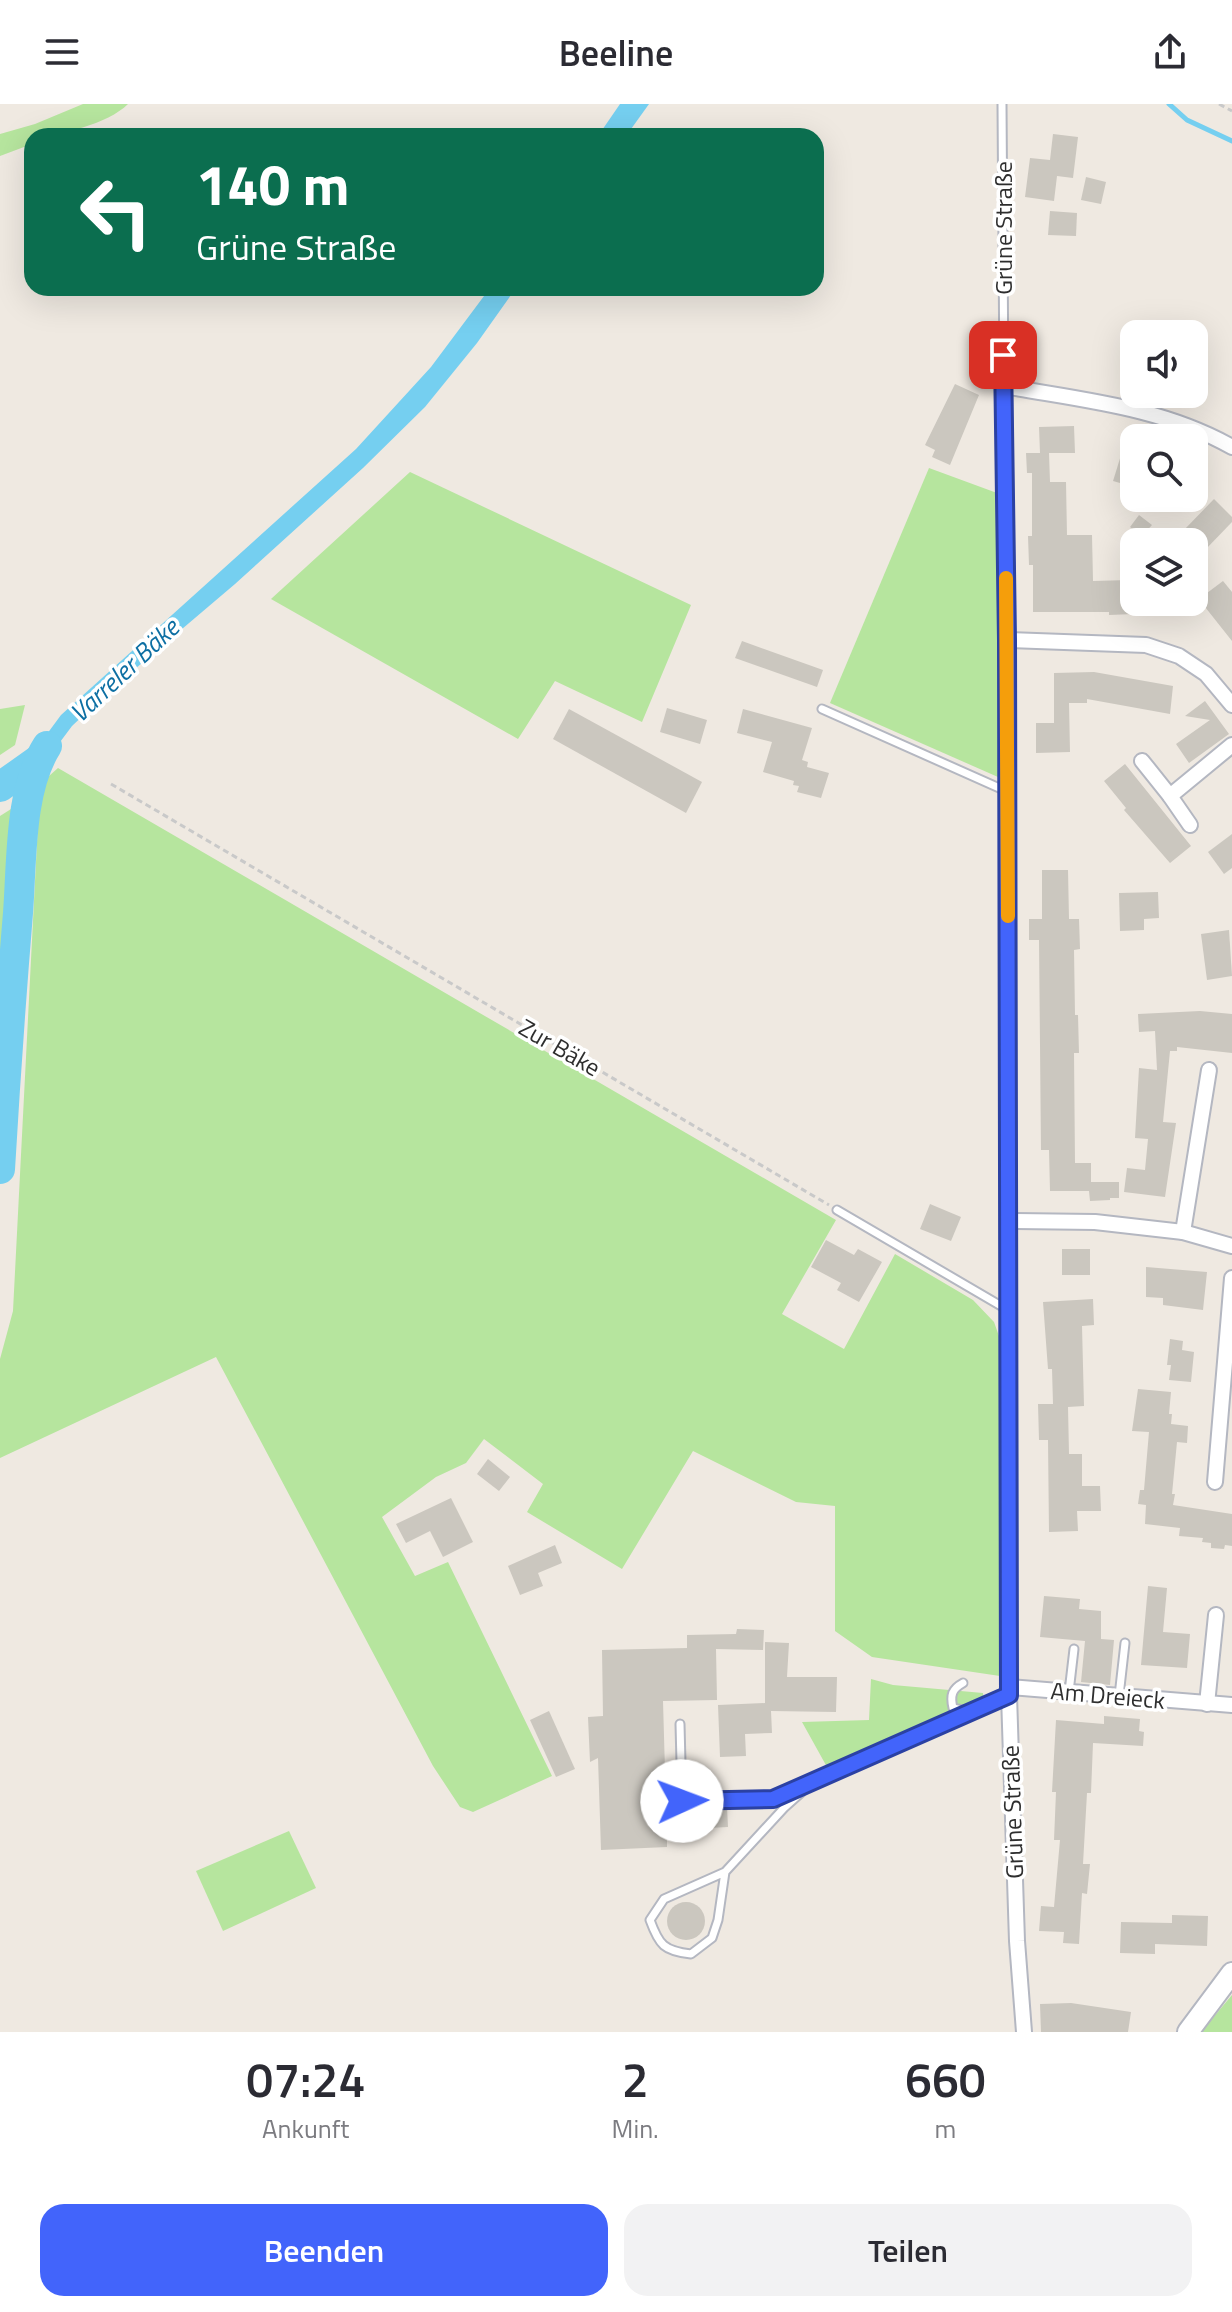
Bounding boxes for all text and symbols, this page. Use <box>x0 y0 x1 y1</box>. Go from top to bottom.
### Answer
text: Beeline <box>559 25 673 80</box>
icon: menu <box>40 30 84 74</box>
icon: share <box>1148 30 1192 74</box>
text: 140 m <box>196 142 349 227</box>
icon: left <box>64 160 168 264</box>
street label: Grüne Straße <box>985 161 1021 295</box>
text: Grüne Straße <box>196 219 396 274</box>
map controls <box>1120 320 1208 616</box>
button: sound <box>1120 320 1208 408</box>
pin <box>969 321 1037 389</box>
icon: arrive <box>981 333 1025 377</box>
button: search <box>1120 424 1208 512</box>
button: layers <box>1120 528 1208 616</box>
water label: Varreler Bäke <box>61 608 189 731</box>
street label: Zur Bäke <box>512 1009 608 1085</box>
street label: Am Dreieck <box>1049 1672 1167 1718</box>
street label: Grüne Straße <box>992 1745 1032 1879</box>
position arrow <box>640 1759 724 1843</box>
text: 07:24 <box>246 2043 365 2116</box>
text: 2 <box>622 2043 649 2116</box>
text: 660 <box>905 2043 986 2116</box>
text: Ankunft <box>262 2109 350 2148</box>
text: Min. <box>612 2109 659 2148</box>
text: m <box>934 2109 956 2148</box>
button: Beenden <box>40 2204 608 2296</box>
button: Teilen <box>624 2204 1192 2296</box>

